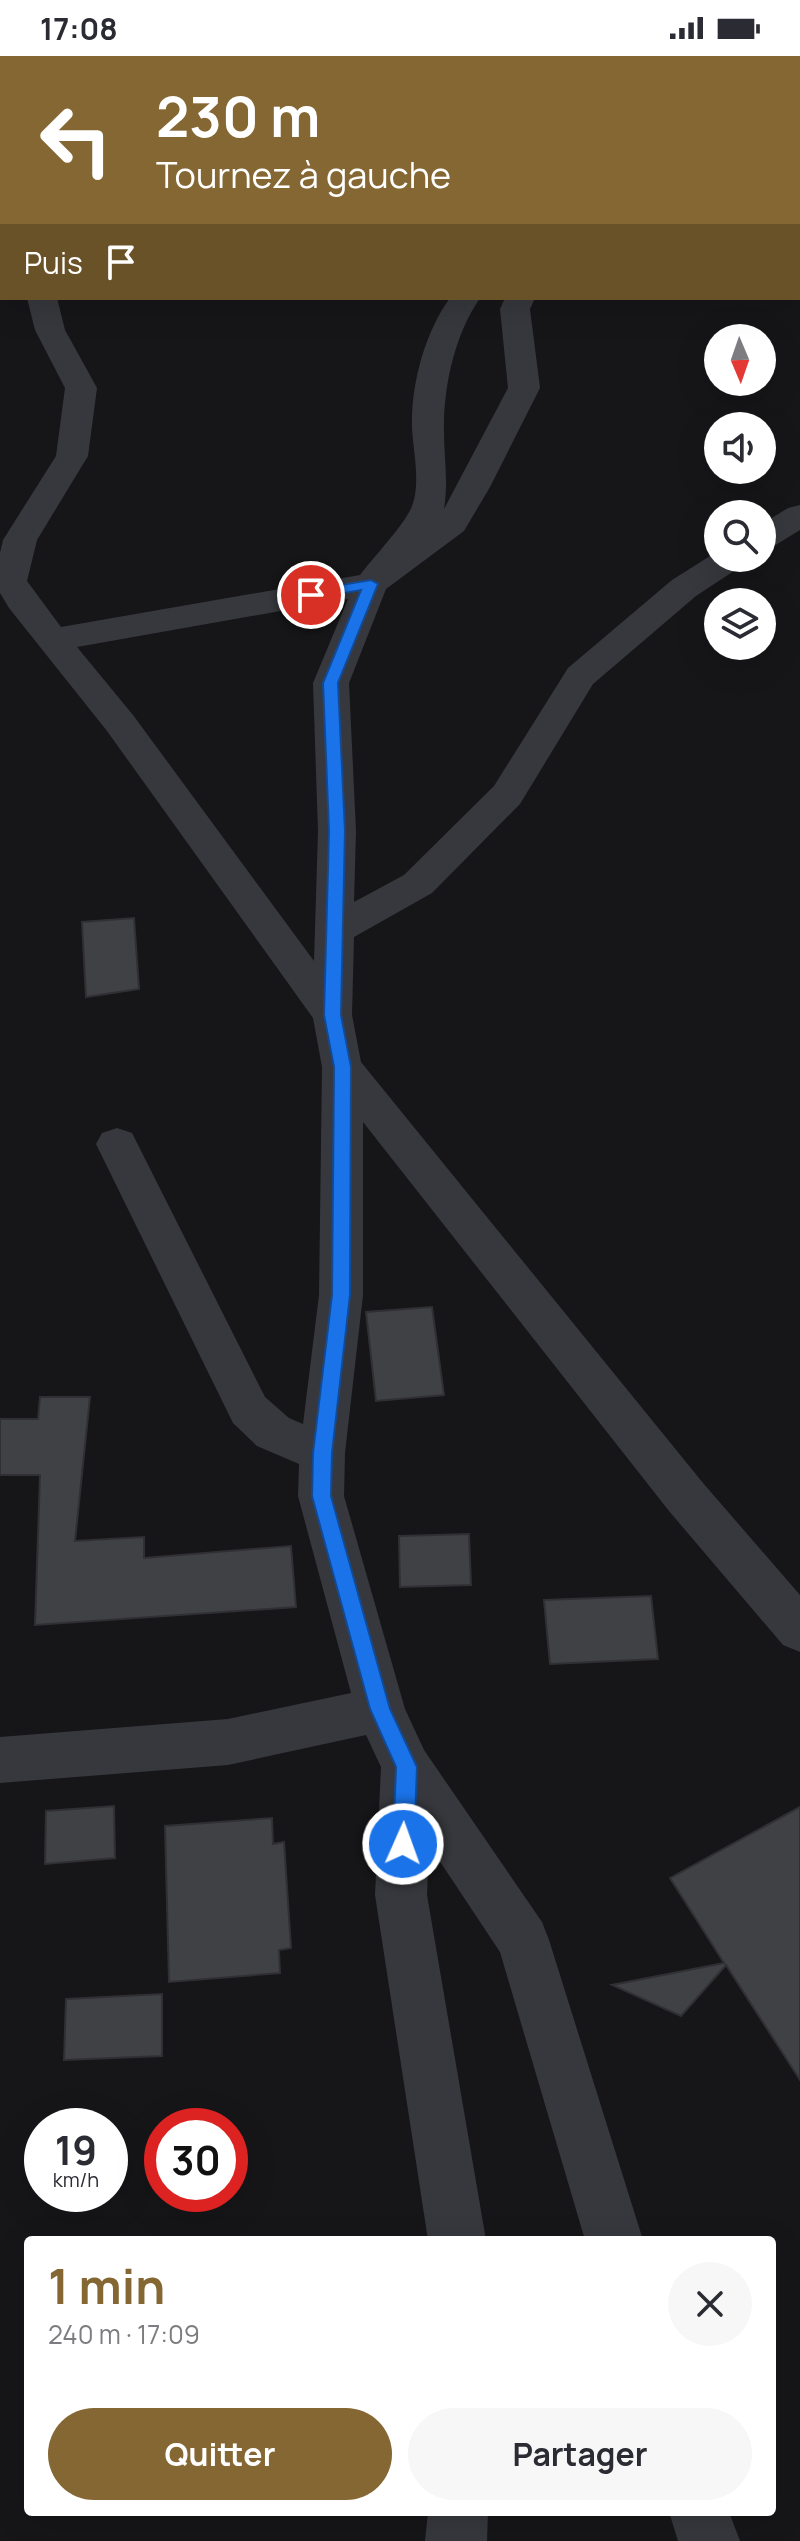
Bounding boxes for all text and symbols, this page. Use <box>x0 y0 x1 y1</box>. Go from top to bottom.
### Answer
text: 17:08 <box>40 8 118 49</box>
text: 230 m <box>156 77 320 154</box>
icon: left <box>24 88 128 192</box>
text: Tournez à gauche <box>156 150 451 199</box>
icon: arrive <box>99 240 143 284</box>
text: Puis <box>24 242 83 283</box>
north arrow <box>704 324 776 396</box>
map controls <box>704 324 776 660</box>
button: sound <box>704 412 776 484</box>
button: search <box>704 500 776 572</box>
pin <box>277 561 345 629</box>
icon: arrive <box>289 573 333 617</box>
button: layers <box>704 588 776 660</box>
position arrow <box>361 1802 445 1886</box>
speed limit sign: 30 <box>144 2108 248 2212</box>
text: 19 <box>55 2122 97 2177</box>
text: km/h <box>53 2166 99 2193</box>
text: 1 min <box>48 2253 165 2318</box>
button: close <box>668 2262 752 2346</box>
text: 240 m · 17:09 <box>48 2316 200 2352</box>
button: Quitter <box>48 2408 392 2500</box>
button: Partager <box>408 2408 752 2500</box>

